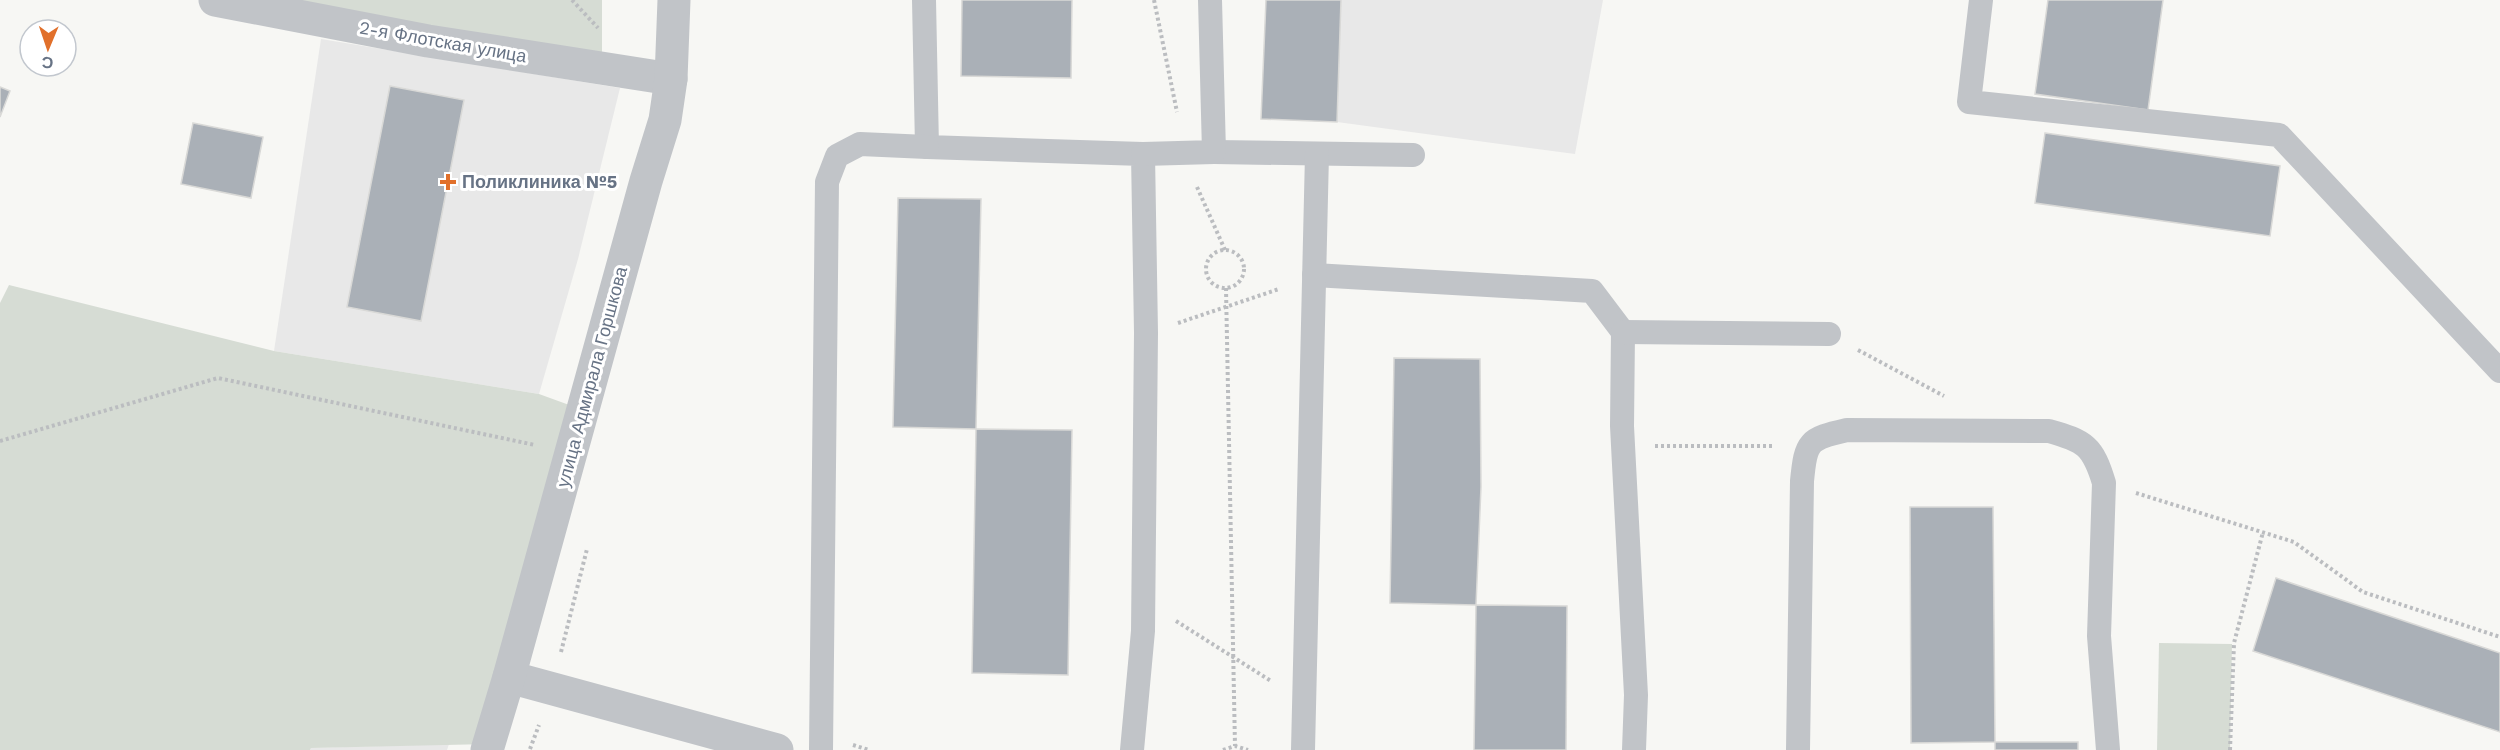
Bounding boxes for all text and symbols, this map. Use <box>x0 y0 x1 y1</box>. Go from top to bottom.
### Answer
street label: 2-я Флотская улица <box>358 16 529 67</box>
north arrow <box>18 18 78 78</box>
text: С <box>41 53 54 72</box>
place label: Поликлиника №5 <box>462 171 617 192</box>
marker: Поликлиника №5 <box>439 173 457 191</box>
street label: улица Адмирала Горшкова <box>552 263 631 490</box>

